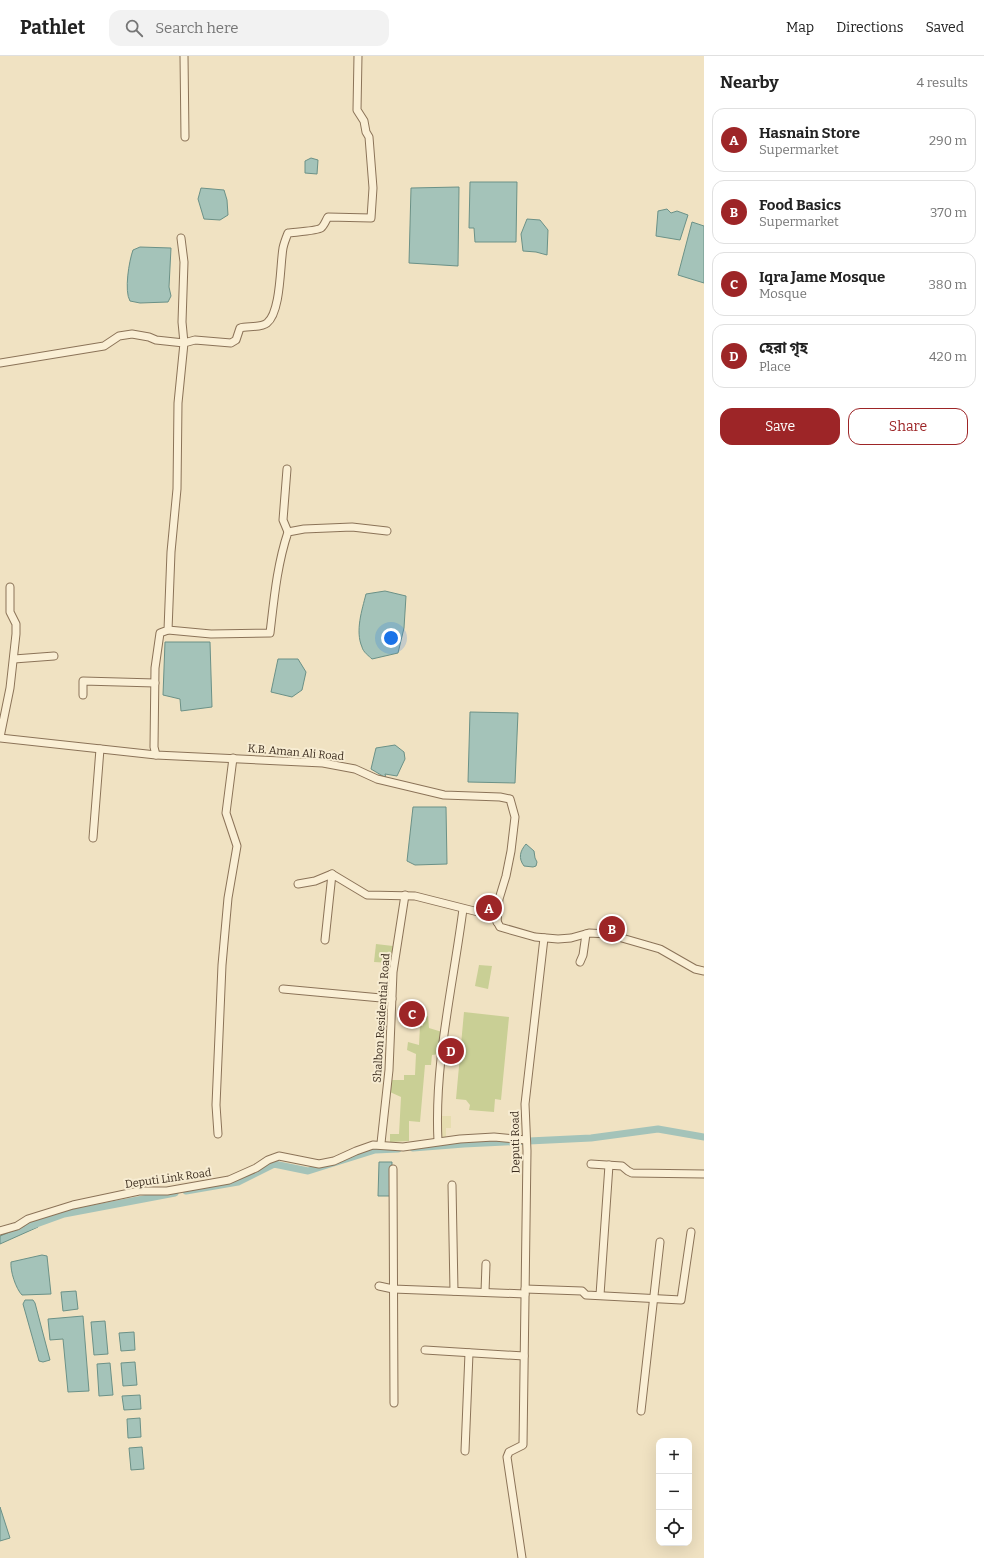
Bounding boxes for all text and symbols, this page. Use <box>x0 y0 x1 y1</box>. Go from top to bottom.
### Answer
search box <box>109 10 389 46</box>
text: Pathlet <box>20 16 85 39</box>
icon: search <box>123 17 145 39</box>
text: Search here <box>155 19 238 37</box>
text: Map <box>786 19 814 36</box>
text: Directions <box>836 19 904 36</box>
text: Saved <box>926 19 964 36</box>
text: Nearby <box>720 72 779 93</box>
text: 4 results <box>916 75 968 90</box>
text: Hasnain Store <box>759 124 860 142</box>
text: A <box>729 133 739 148</box>
text: 290 m <box>929 133 967 148</box>
text: Supermarket <box>759 142 839 157</box>
text: Food Basics <box>759 196 841 214</box>
text: B <box>730 205 738 220</box>
text: 370 m <box>930 205 967 220</box>
text: Supermarket <box>759 214 839 229</box>
text: Iqra Jame Mosque <box>759 268 885 286</box>
text: C <box>730 277 738 292</box>
text: 380 m <box>928 277 967 292</box>
text: Mosque <box>759 286 807 301</box>
text: হেরা গৃহ <box>759 339 808 357</box>
text: D <box>729 349 739 364</box>
text: 420 m <box>929 349 967 364</box>
text: Place <box>759 359 791 374</box>
button: Save <box>720 408 840 445</box>
button: Share <box>848 408 968 445</box>
your location <box>381 628 401 648</box>
street label: K.B. Aman Ali Road <box>247 742 345 763</box>
pin: A <box>476 893 502 923</box>
pin: B <box>599 914 625 944</box>
street label: Shalbon Residential Road <box>370 952 393 1083</box>
pin: C <box>399 999 425 1029</box>
pin: D <box>438 1036 464 1066</box>
street label: Deputi Road <box>508 1110 523 1173</box>
street label: Deputi Link Road <box>124 1166 213 1191</box>
map controls <box>656 1438 692 1546</box>
button: + <box>656 1438 692 1474</box>
button: − <box>656 1474 692 1510</box>
button: locate <box>656 1510 692 1546</box>

